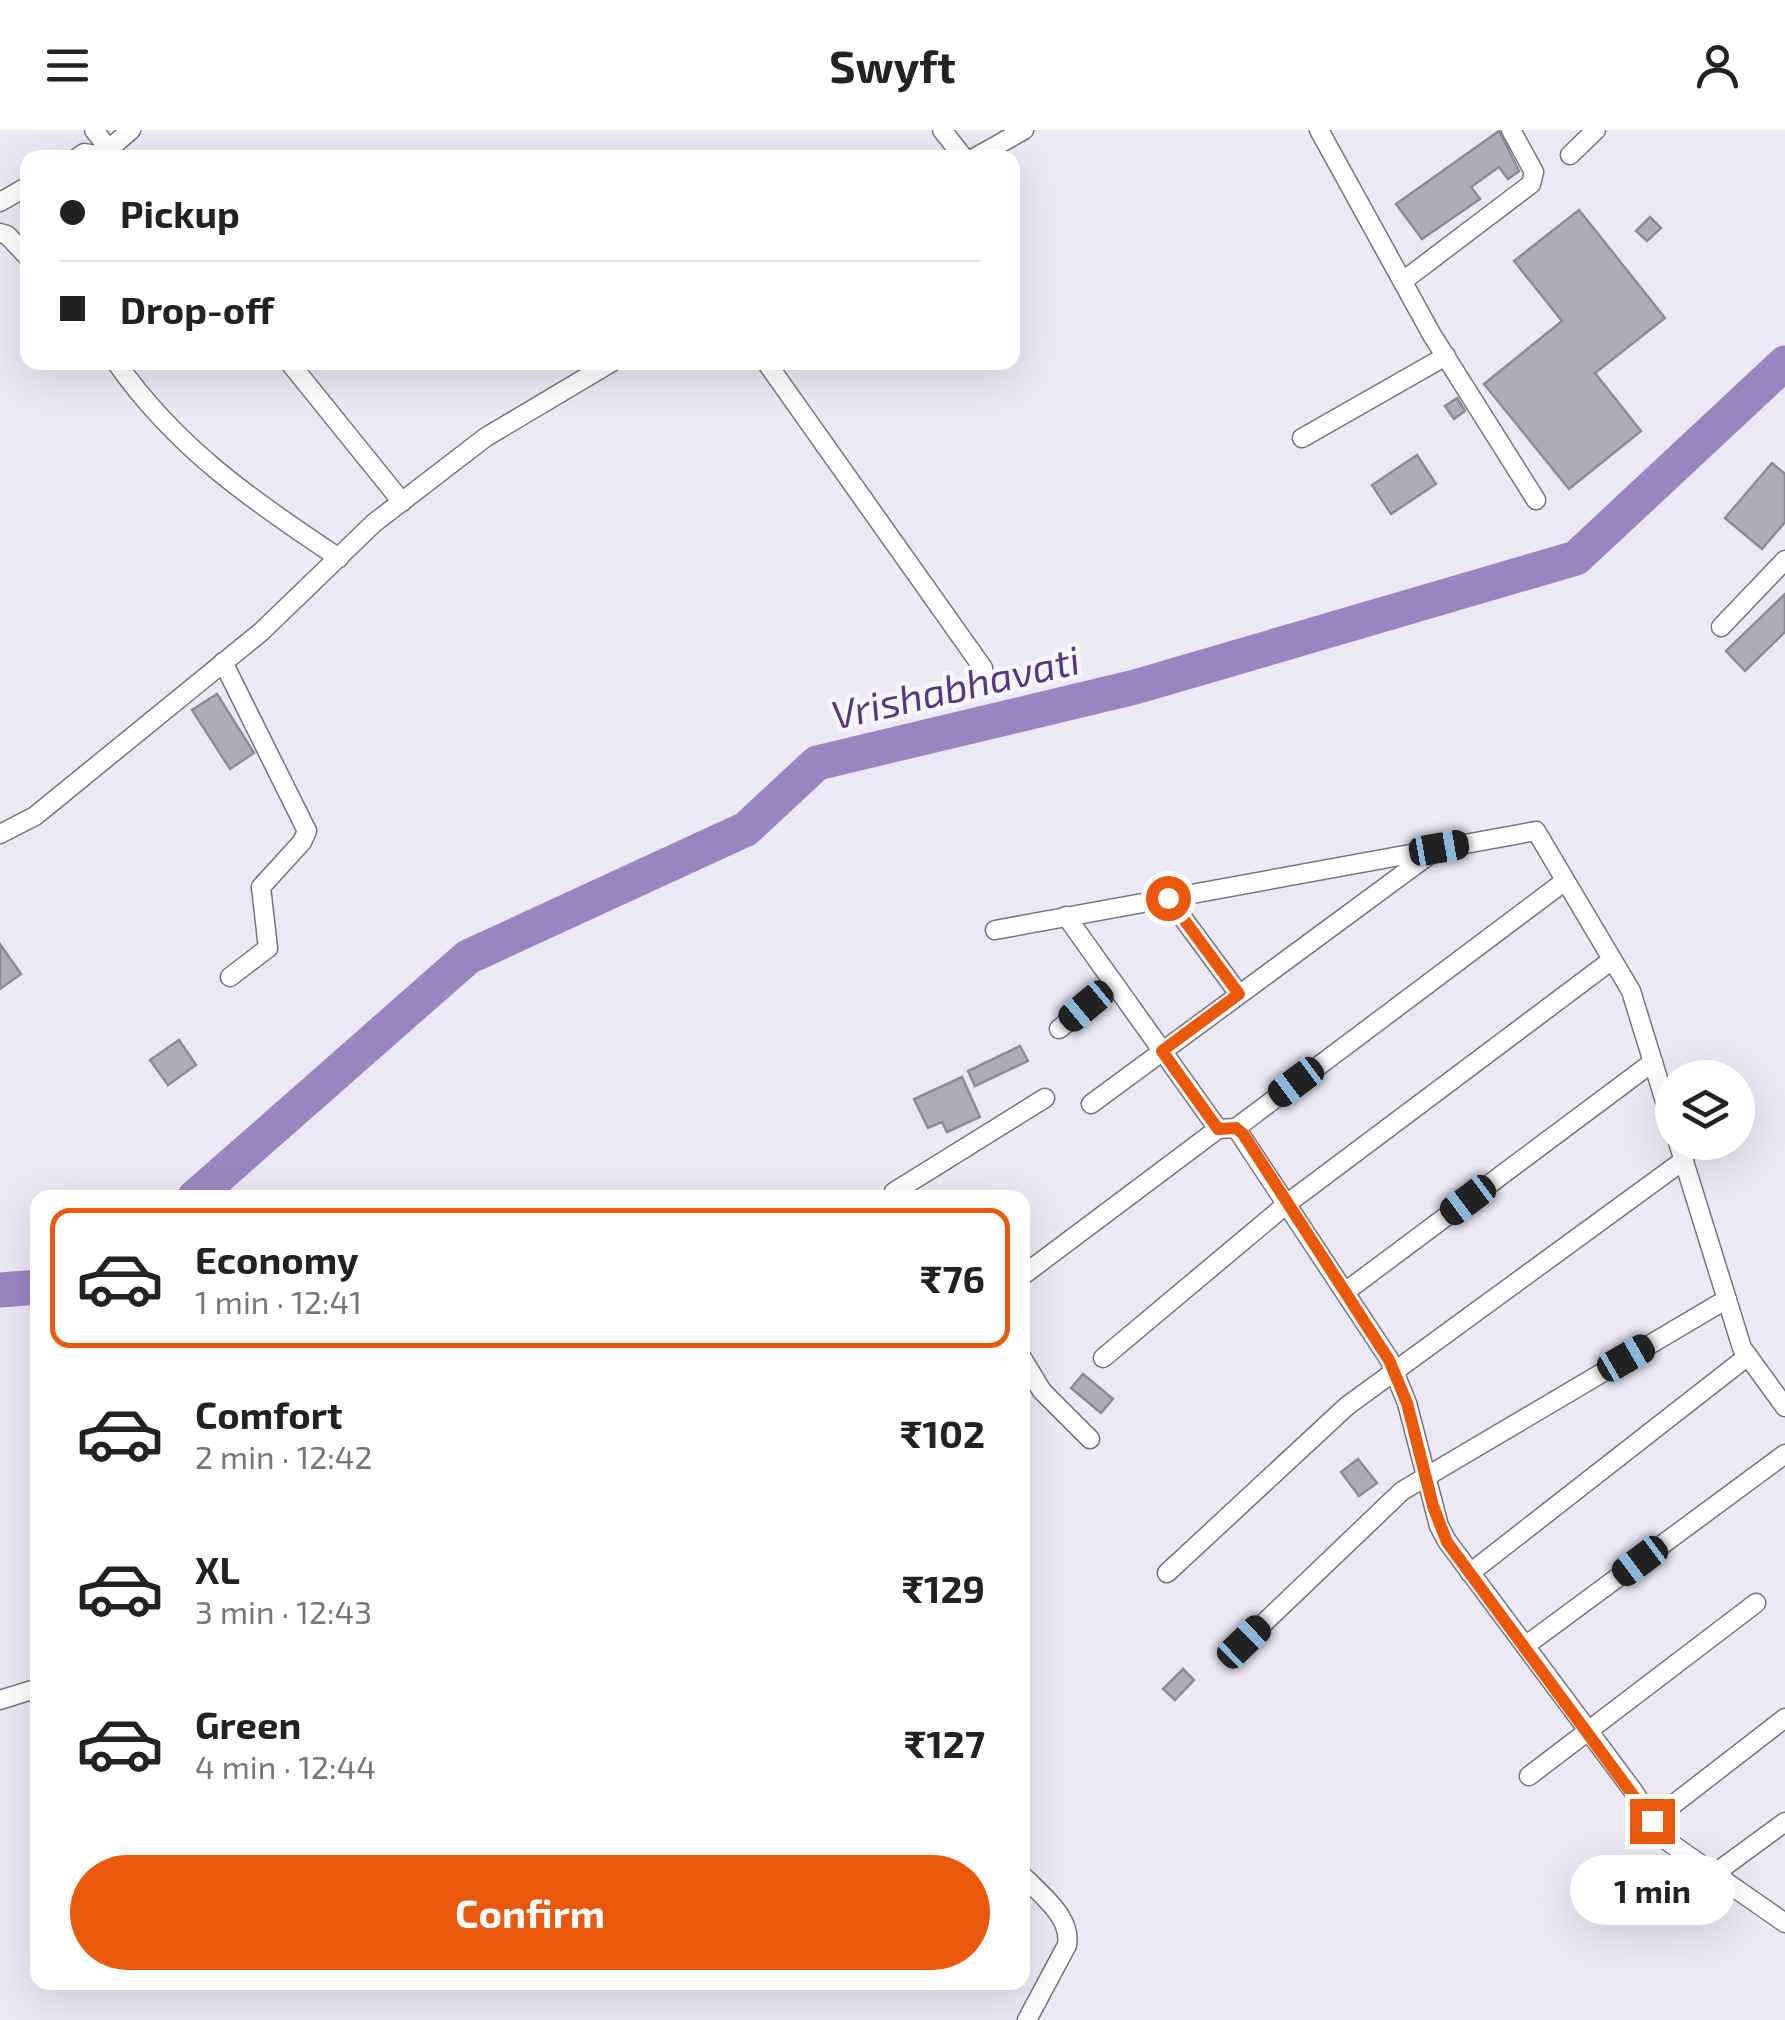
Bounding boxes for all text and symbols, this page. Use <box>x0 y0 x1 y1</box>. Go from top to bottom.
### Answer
icon: menu <box>40 38 95 93</box>
text: Swyft <box>829 38 956 92</box>
icon: person <box>1690 38 1745 93</box>
text: Pickup <box>120 190 240 236</box>
text: Drop-off <box>120 286 274 332</box>
water label: Vrishabhavati <box>826 634 1084 738</box>
car <box>1407 828 1471 868</box>
route start <box>1146 876 1191 921</box>
car <box>1053 975 1119 1037</box>
car <box>1263 1052 1329 1112</box>
map controls <box>1655 1060 1755 1160</box>
button: layers <box>1655 1060 1755 1160</box>
car <box>1435 1170 1501 1230</box>
icon: car <box>75 1233 165 1323</box>
text: Economy <box>195 1236 359 1282</box>
text: ₹76 <box>920 1255 985 1301</box>
text: 1 min · 12:41 <box>195 1282 362 1320</box>
car <box>1593 1330 1659 1386</box>
icon: car <box>75 1388 165 1478</box>
text: Comfort <box>195 1391 343 1437</box>
text: ₹102 <box>900 1410 985 1456</box>
text: 2 min · 12:42 <box>195 1437 372 1475</box>
car <box>1607 1531 1673 1591</box>
icon: car <box>75 1543 165 1633</box>
text: XL <box>195 1546 240 1592</box>
text: ₹129 <box>902 1565 985 1611</box>
text: 3 min · 12:43 <box>195 1592 372 1630</box>
car <box>1212 1610 1276 1674</box>
icon: car <box>75 1698 165 1788</box>
text: Green <box>195 1701 301 1747</box>
text: ₹127 <box>904 1720 985 1766</box>
text: 4 min · 12:44 <box>195 1747 376 1785</box>
route end <box>1630 1799 1675 1844</box>
button: Confirm <box>70 1855 990 1970</box>
callout: 1 min <box>1570 1856 1734 1926</box>
text: 1 min <box>1614 1871 1691 1909</box>

